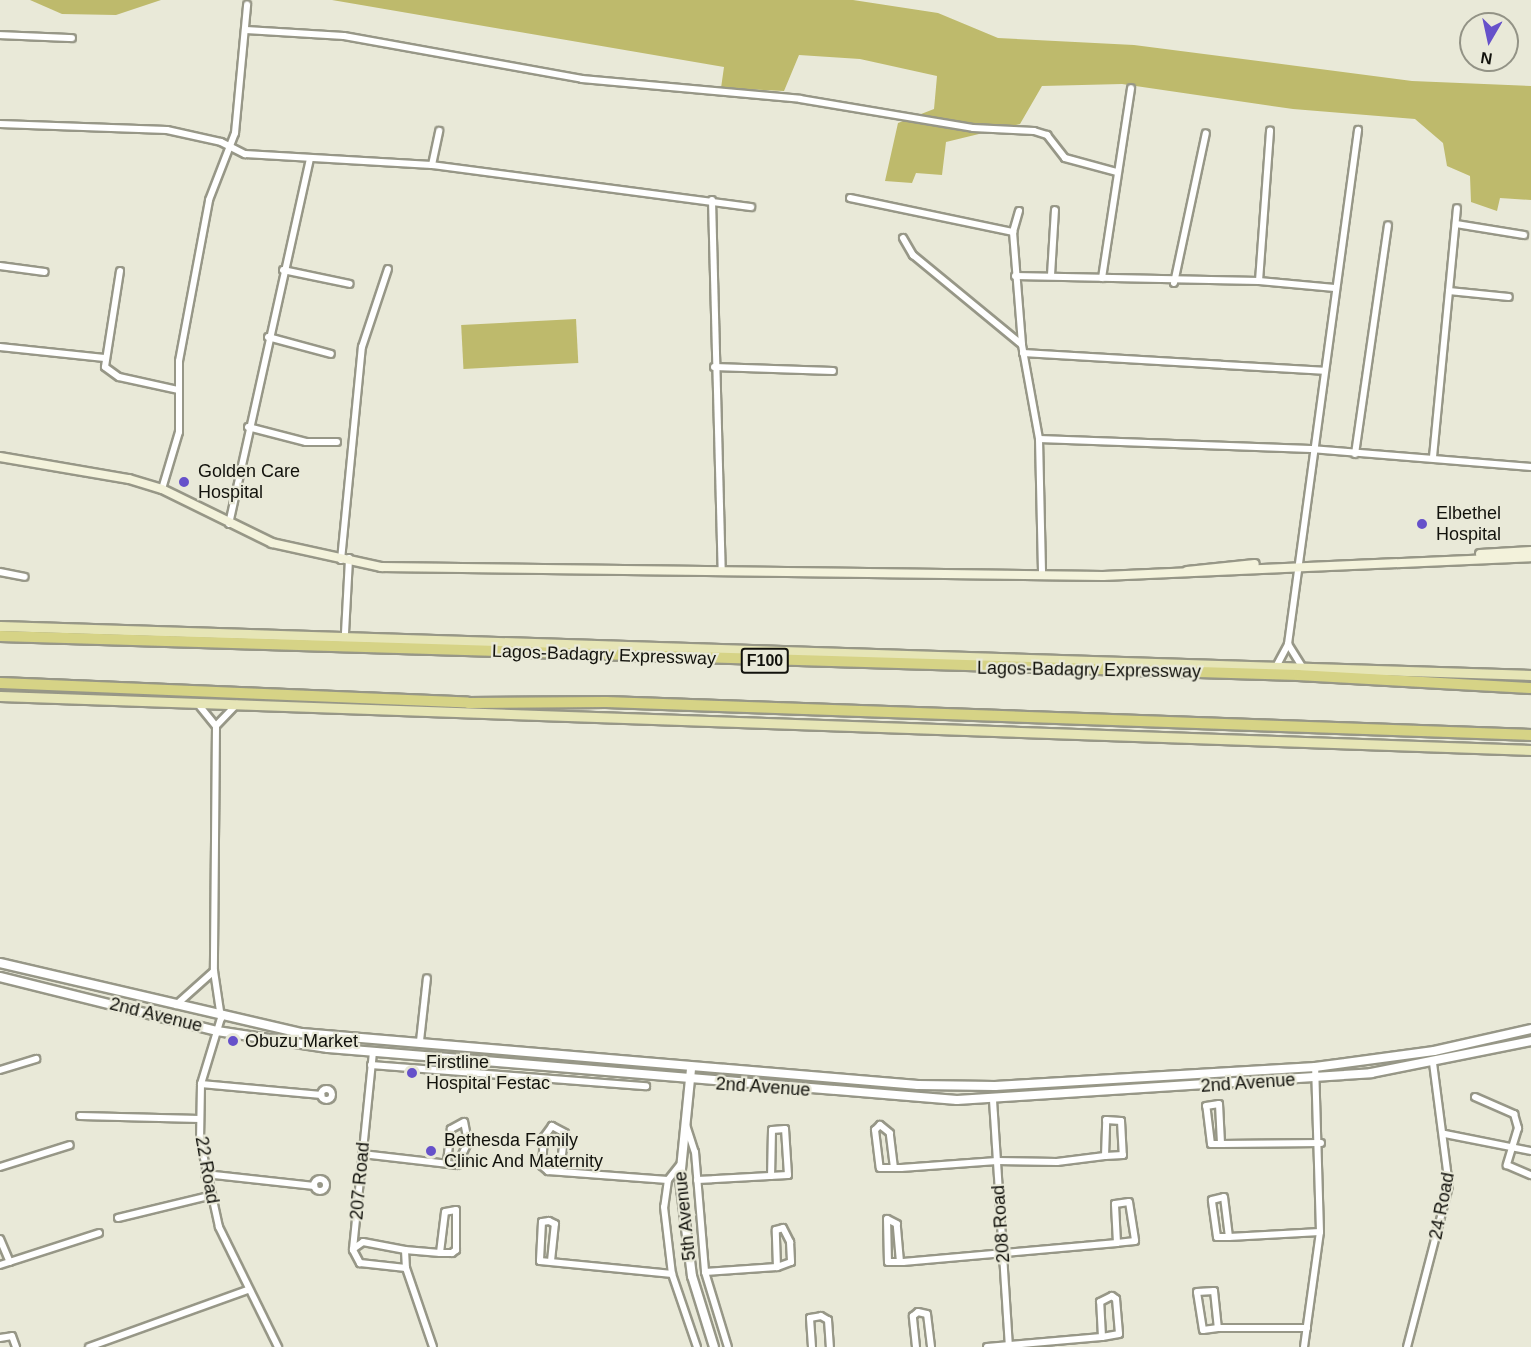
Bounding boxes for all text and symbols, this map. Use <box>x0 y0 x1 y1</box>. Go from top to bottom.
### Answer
north arrow <box>1459 12 1519 72</box>
text: N <box>1479 49 1493 68</box>
place label: Golden Care Hospital <box>198 461 300 504</box>
marker: Golden Care Hospital <box>175 473 193 491</box>
place label: Elbethel Hospital <box>1436 503 1501 546</box>
marker: Elbethel Hospital <box>1413 515 1431 533</box>
street label: Lagos-Badagry Expressway <box>492 640 716 670</box>
road number: F100 <box>740 648 790 674</box>
street label: Lagos-Badagry Expressway <box>977 657 1201 683</box>
street label: 2nd Avenue <box>107 993 205 1037</box>
place label: Obuzu Market <box>245 1030 358 1052</box>
marker: Obuzu Market <box>226 1034 240 1048</box>
place label: Firstline Hospital Festac <box>426 1052 550 1094</box>
marker: Firstline Hospital Festac <box>403 1064 421 1082</box>
street label: 2nd Avenue <box>1199 1069 1297 1097</box>
street label: 2nd Avenue <box>714 1073 812 1101</box>
place label: Bethesda Family Clinic And Maternity <box>444 1130 604 1172</box>
street label: 22 Road <box>190 1135 224 1205</box>
street label: 207 Road <box>346 1141 374 1221</box>
marker: Bethesda Family Clinic And Maternity <box>422 1142 440 1160</box>
street label: 5th Avenue <box>670 1170 700 1262</box>
street label: 24 Road <box>1425 1171 1459 1241</box>
street label: 208 Road <box>988 1184 1014 1264</box>

